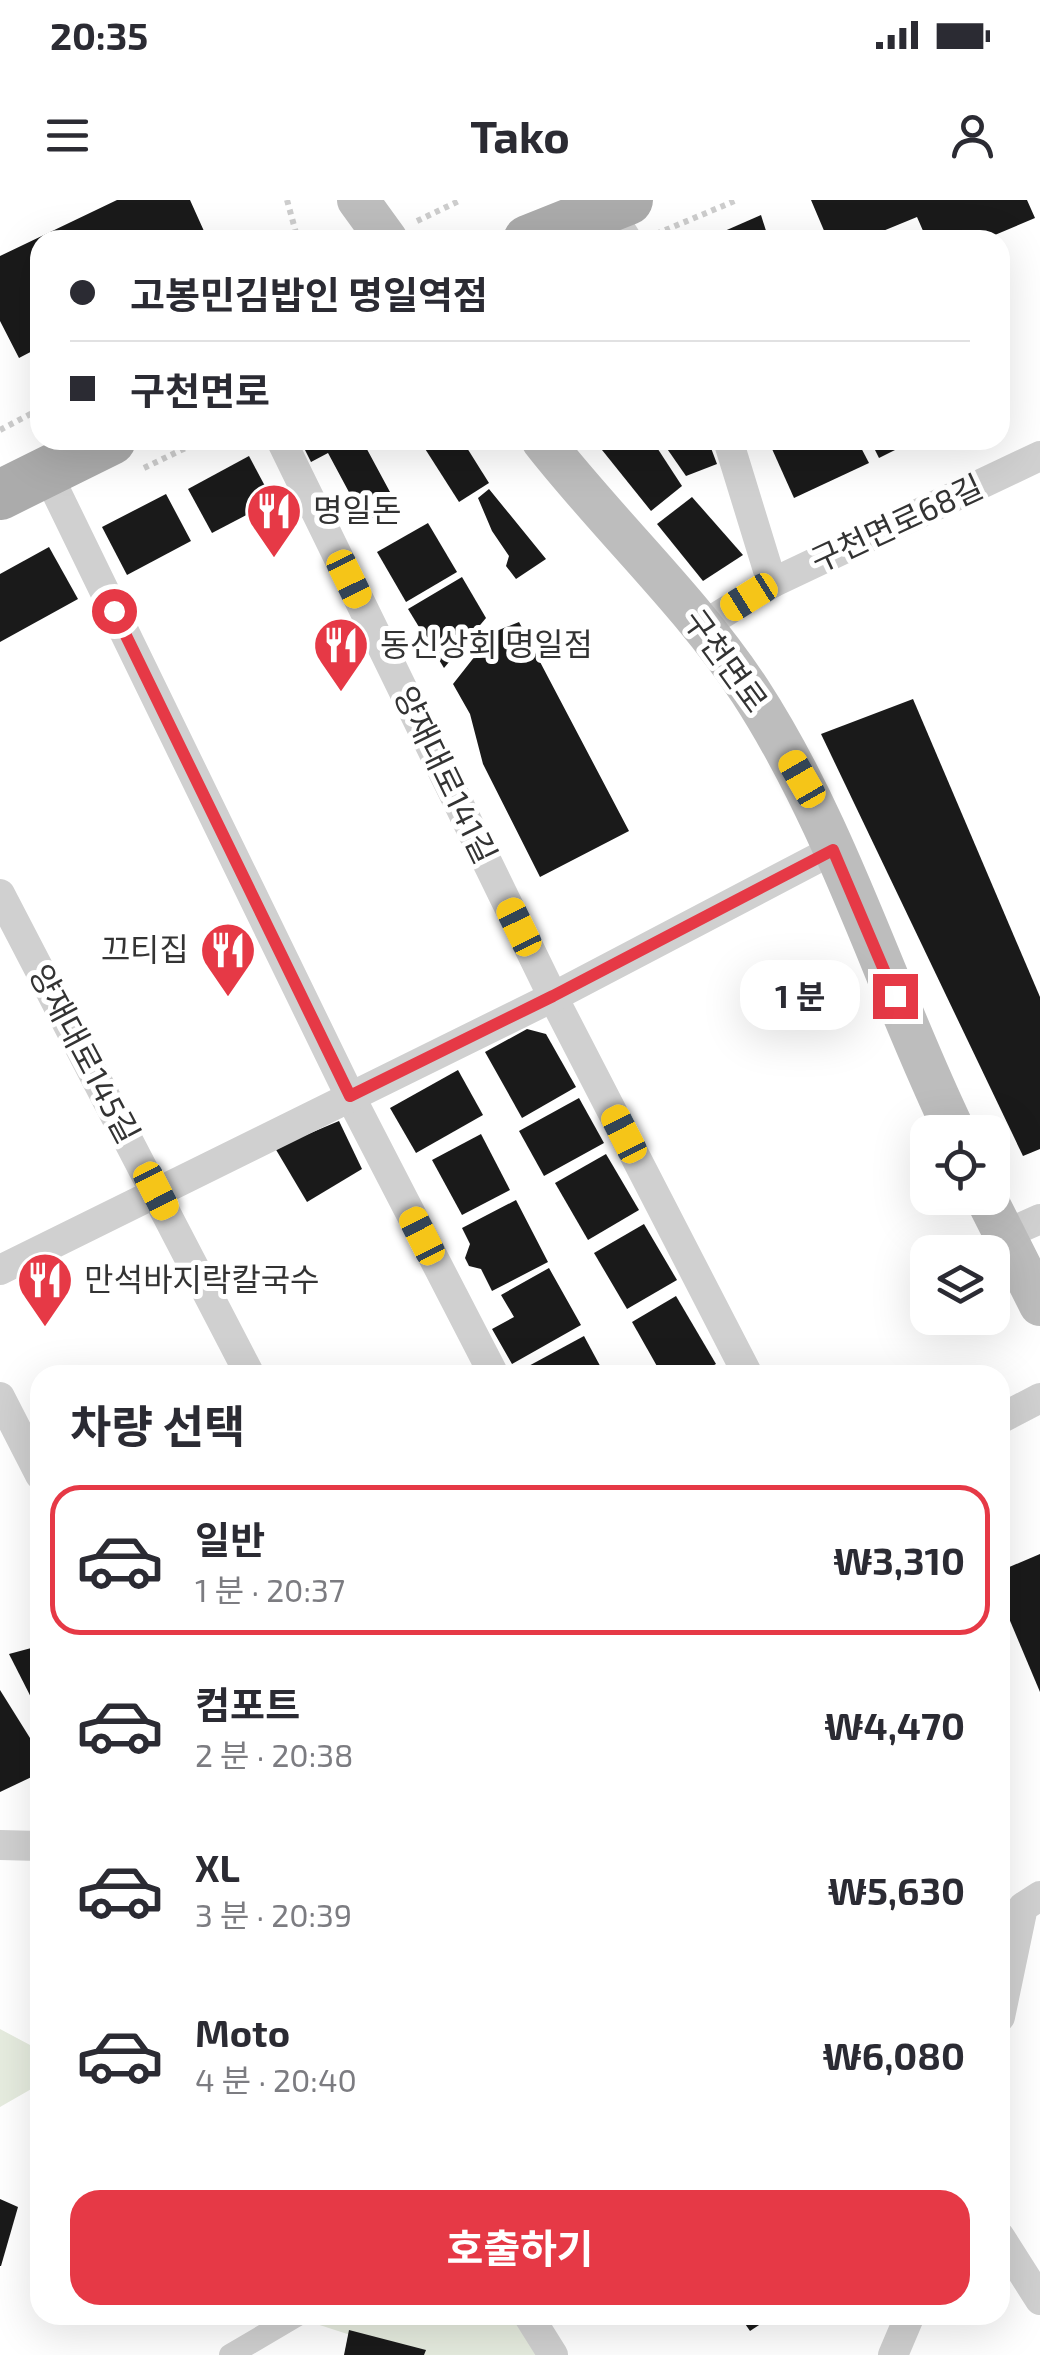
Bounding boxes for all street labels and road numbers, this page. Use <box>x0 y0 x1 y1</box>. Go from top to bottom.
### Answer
street label: 구천면로68길 <box>804 466 988 578</box>
street label: 구천면로 <box>677 601 777 719</box>
street label: 양재대로141길 <box>388 679 506 869</box>
street label: 양재대로145길 <box>23 957 149 1149</box>

